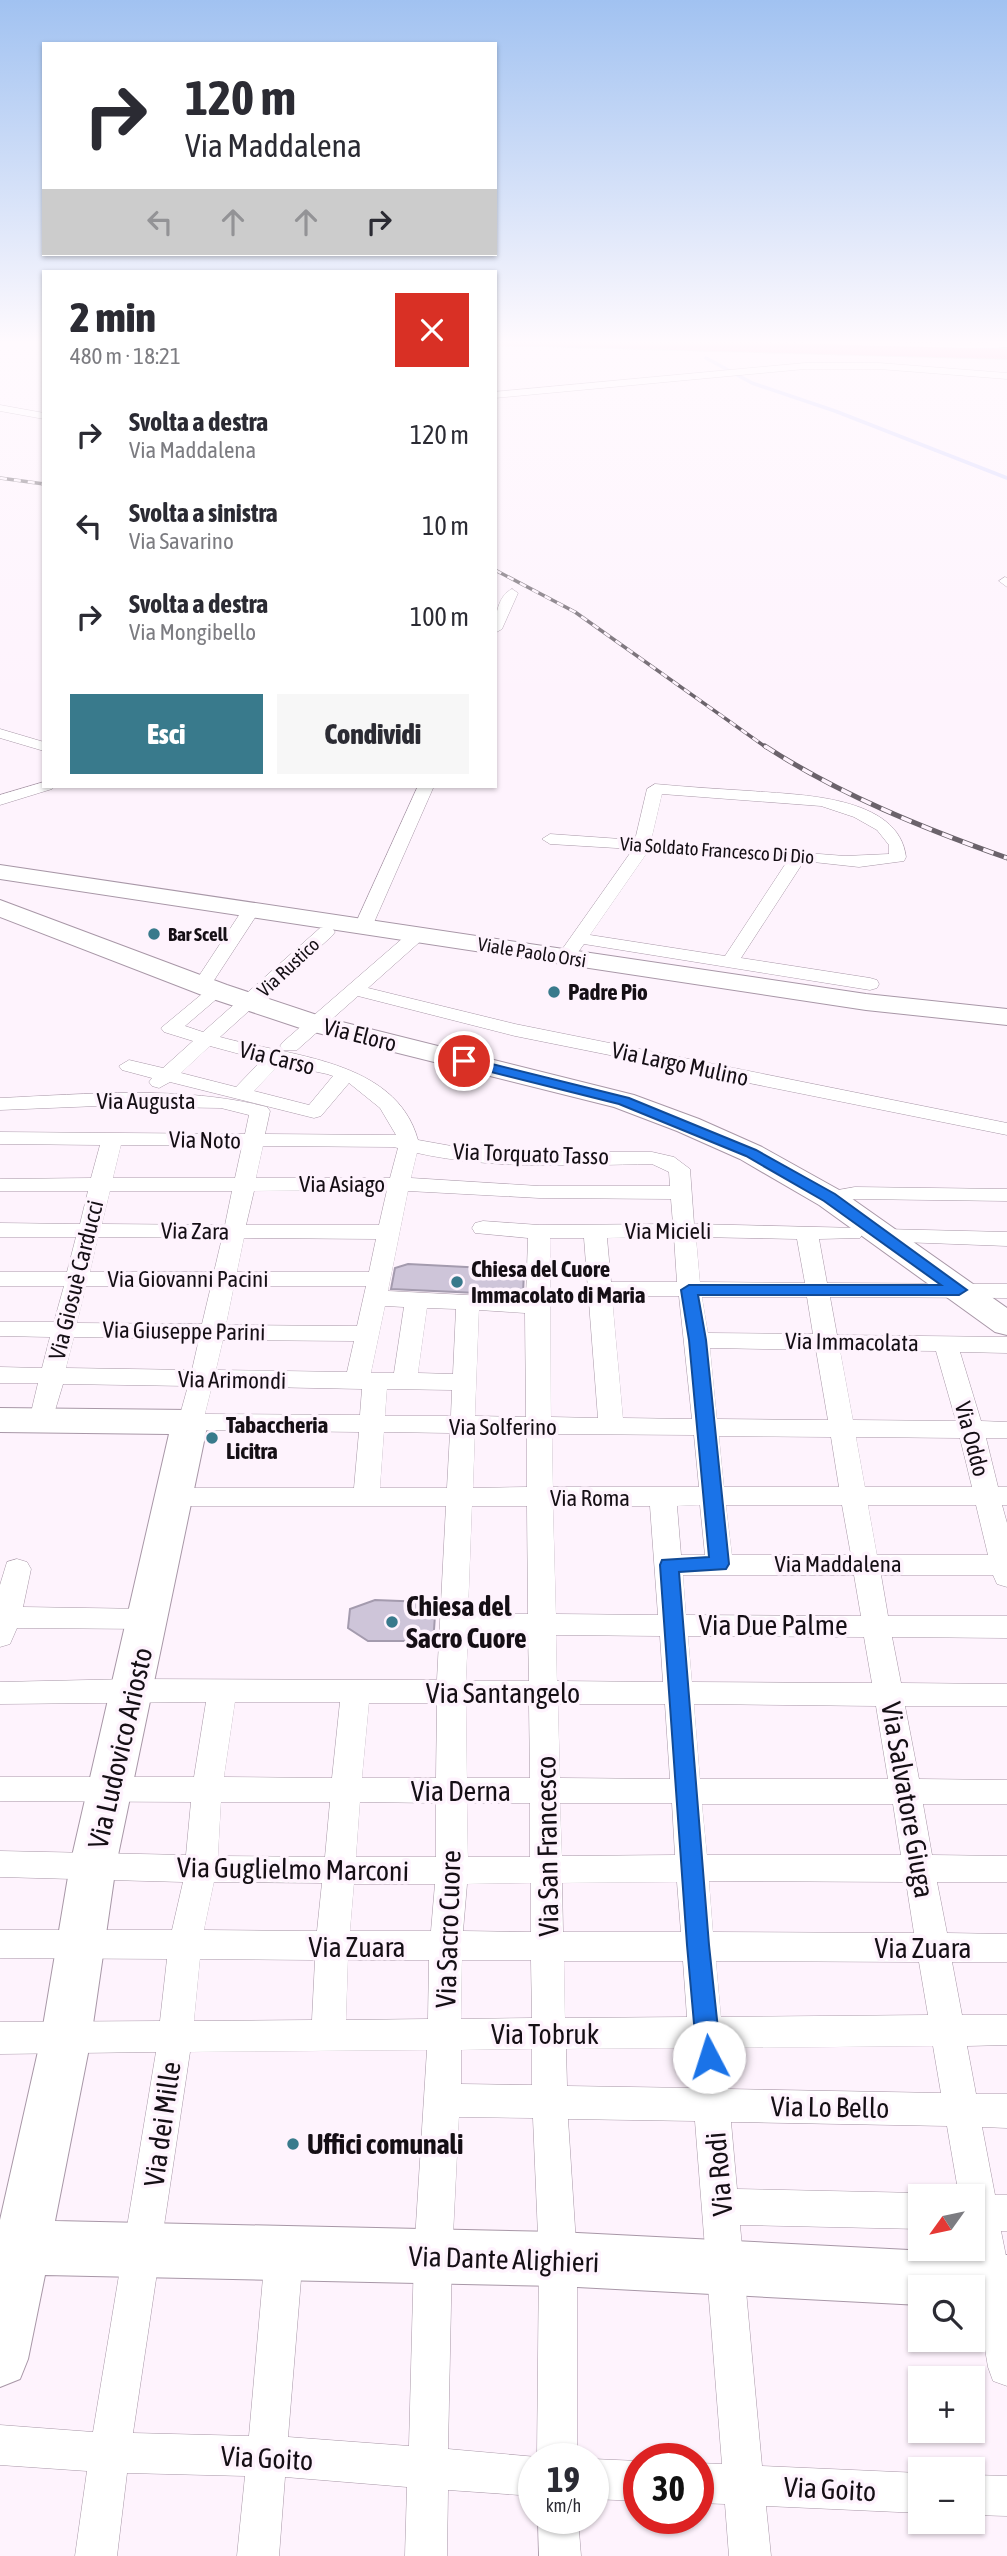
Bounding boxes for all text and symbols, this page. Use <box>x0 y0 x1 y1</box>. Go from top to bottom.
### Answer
text: 120 m <box>185 69 296 125</box>
icon: right <box>70 70 161 161</box>
text: Via Maddalena <box>185 127 362 164</box>
icon: left <box>141 203 179 241</box>
icon: ahead <box>214 203 252 241</box>
icon: ahead <box>287 203 325 241</box>
icon: right <box>360 203 398 241</box>
text: 2 min <box>70 293 156 341</box>
button: close <box>395 293 469 367</box>
text: 480 m · 18:21 <box>70 343 181 369</box>
text: Svolta a destra <box>129 407 268 437</box>
icon: right <box>70 416 108 454</box>
text: 120 m <box>410 420 469 450</box>
text: Via Maddalena <box>129 437 256 463</box>
text: Svolta a sinistra <box>129 498 278 528</box>
icon: left <box>70 507 108 545</box>
text: 10 m <box>422 511 469 541</box>
text: Via Savarino <box>129 528 234 554</box>
text: Svolta a destra <box>129 589 268 619</box>
icon: right <box>70 598 108 636</box>
text: 100 m <box>410 602 469 632</box>
text: Via Mongibello <box>129 619 256 645</box>
button: Esci <box>70 694 263 774</box>
button: Condividi <box>277 694 469 774</box>
street label: Via Soldato Francesco Di Dio <box>619 832 815 868</box>
place label: Bar Scell <box>168 923 229 945</box>
marker: Bar Scell <box>146 926 162 942</box>
street label: Via Rustico <box>253 933 323 1001</box>
street label: Viale Paolo Orsi <box>476 933 588 971</box>
place label: Padre Pio <box>568 979 648 1005</box>
marker: Padre Pio <box>546 984 562 1000</box>
street label: Via Eloro <box>321 1013 399 1057</box>
pin <box>434 1031 494 1091</box>
street label: Via Carso <box>236 1036 318 1080</box>
street label: Via Largo Mulino <box>609 1037 751 1091</box>
icon: arrive <box>445 1042 483 1080</box>
street label: Via Augusta <box>96 1088 196 1114</box>
street label: Via Noto <box>169 1126 241 1154</box>
street label: Via Torquato Tasso <box>453 1138 609 1170</box>
street label: Via Asiago <box>299 1171 385 1197</box>
street label: Via Giosuè Carducci <box>44 1197 108 1363</box>
street label: Via Zara <box>161 1217 229 1245</box>
street label: Via Micieli <box>625 1218 711 1244</box>
place label: Chiesa del Cuore Immacolato di Maria <box>471 1256 646 1308</box>
street label: Via Giovanni Pacini <box>108 1266 268 1292</box>
marker: Chiesa del Cuore Immacolato di Maria <box>449 1274 465 1290</box>
street label: Via Giuseppe Parini <box>102 1317 266 1345</box>
street label: Via Immacolata <box>785 1328 919 1356</box>
street label: Via Arimondi <box>178 1366 286 1394</box>
street label: Via Oddo <box>950 1399 994 1479</box>
place label: Tabaccheria Licitra <box>226 1412 328 1464</box>
street label: Via Solferino <box>449 1414 557 1440</box>
marker: Tabaccheria Licitra <box>204 1430 220 1446</box>
street label: Via Roma <box>550 1485 630 1511</box>
street label: Via Maddalena <box>774 1551 902 1577</box>
place label: Chiesa del Sacro Cuore <box>406 1590 527 1654</box>
street label: Via Due Palme <box>698 1609 848 1641</box>
marker: Chiesa del Sacro Cuore <box>384 1614 400 1630</box>
street label: Via Ludovico Ariosto <box>81 1644 159 1852</box>
street label: Via Santangelo <box>426 1677 580 1709</box>
street label: Via Salvatore Giuga <box>875 1700 941 1900</box>
street label: Via San Francesco <box>529 1755 565 1937</box>
street label: Via Derna <box>411 1775 511 1807</box>
street label: Via Sacro Cuore <box>429 1850 467 2008</box>
street label: Via Guglielmo Marconi <box>177 1851 409 1887</box>
street label: Via Zuara <box>309 1931 405 1963</box>
street label: Via Zuara <box>875 1932 971 1964</box>
street label: Via Tobruk <box>491 2018 599 2050</box>
position arrow <box>672 2020 746 2094</box>
street label: Via dei Mille <box>137 2060 187 2188</box>
street label: Via Lo Bello <box>770 2090 890 2124</box>
place label: Uffici comunali <box>307 2128 463 2160</box>
street label: Via Rodi <box>699 2131 739 2217</box>
marker: Uffici comunali <box>285 2136 301 2152</box>
north arrow <box>908 2184 985 2261</box>
map controls <box>908 2184 985 2534</box>
street label: Via Dante Alighieri <box>408 2240 600 2278</box>
button: search <box>908 2275 985 2352</box>
button: + <box>908 2366 985 2443</box>
street label: Via Goito <box>220 2440 314 2476</box>
speed limit sign: 30 <box>623 2443 714 2534</box>
button: − <box>908 2457 985 2534</box>
text: 19 <box>547 2459 580 2499</box>
street label: Via Goito <box>783 2471 877 2507</box>
text: km/h <box>546 2495 581 2516</box>

